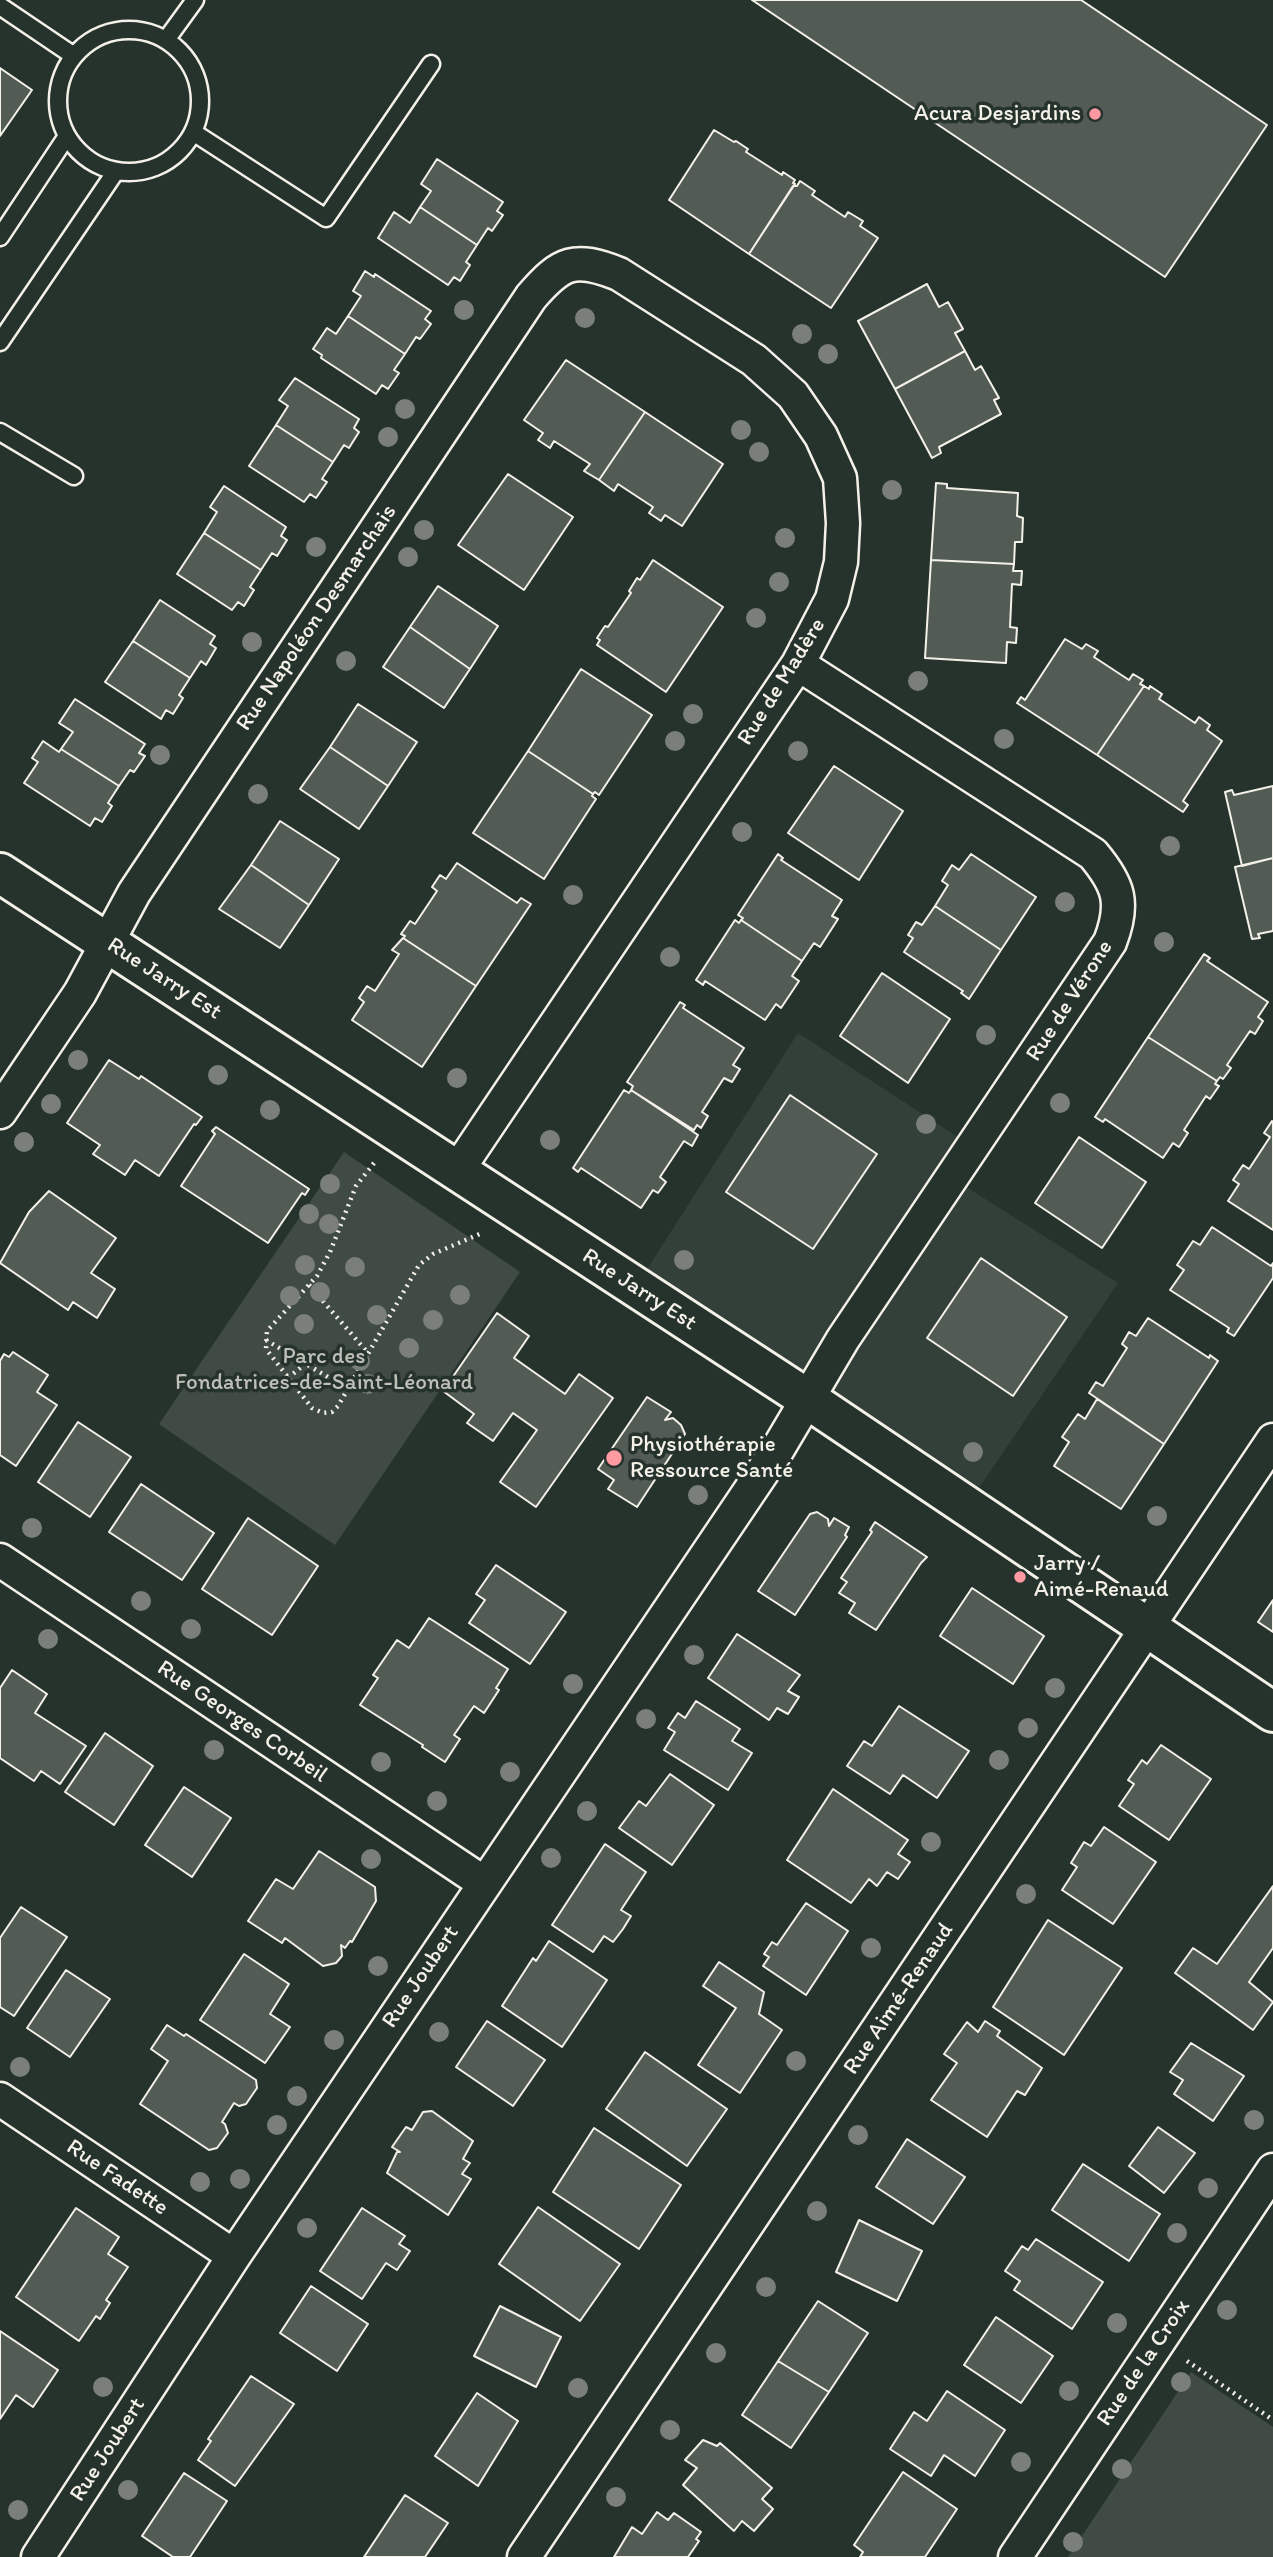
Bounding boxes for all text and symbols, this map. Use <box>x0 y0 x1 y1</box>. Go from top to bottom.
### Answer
place label: Acura Desjardins <box>914 100 1081 128</box>
marker: Acura Desjardins <box>1087 106 1103 122</box>
street label: Rue Napoléon Desmarchais <box>231 499 403 737</box>
street label: Rue de Madère <box>732 613 832 751</box>
street label: Rue Jarry Est <box>102 932 226 1026</box>
street label: Rue de Vérone <box>1021 935 1119 1067</box>
street label: Rue Jarry Est <box>577 1243 701 1337</box>
park label: Parc des Fondatrices-de-Saint-Léonard <box>175 1343 473 1397</box>
place label: Physiothérapie Ressource Santé <box>630 1431 793 1485</box>
marker: Physiothérapie Ressource Santé <box>604 1448 624 1468</box>
place label: Jarry / Aimé-Renaud <box>1034 1550 1168 1604</box>
marker: Jarry / Aimé-Renaud <box>1012 1569 1028 1585</box>
street label: Rue Georges Corbeil <box>152 1655 332 1789</box>
street label: Rue Aimé-Renaud <box>838 1918 960 2080</box>
street label: Rue Joubert <box>377 1920 465 2034</box>
street label: Rue Fadette <box>61 2134 173 2222</box>
street label: Rue de la Croix <box>1091 2294 1197 2432</box>
street label: Rue Joubert <box>64 2393 152 2507</box>

